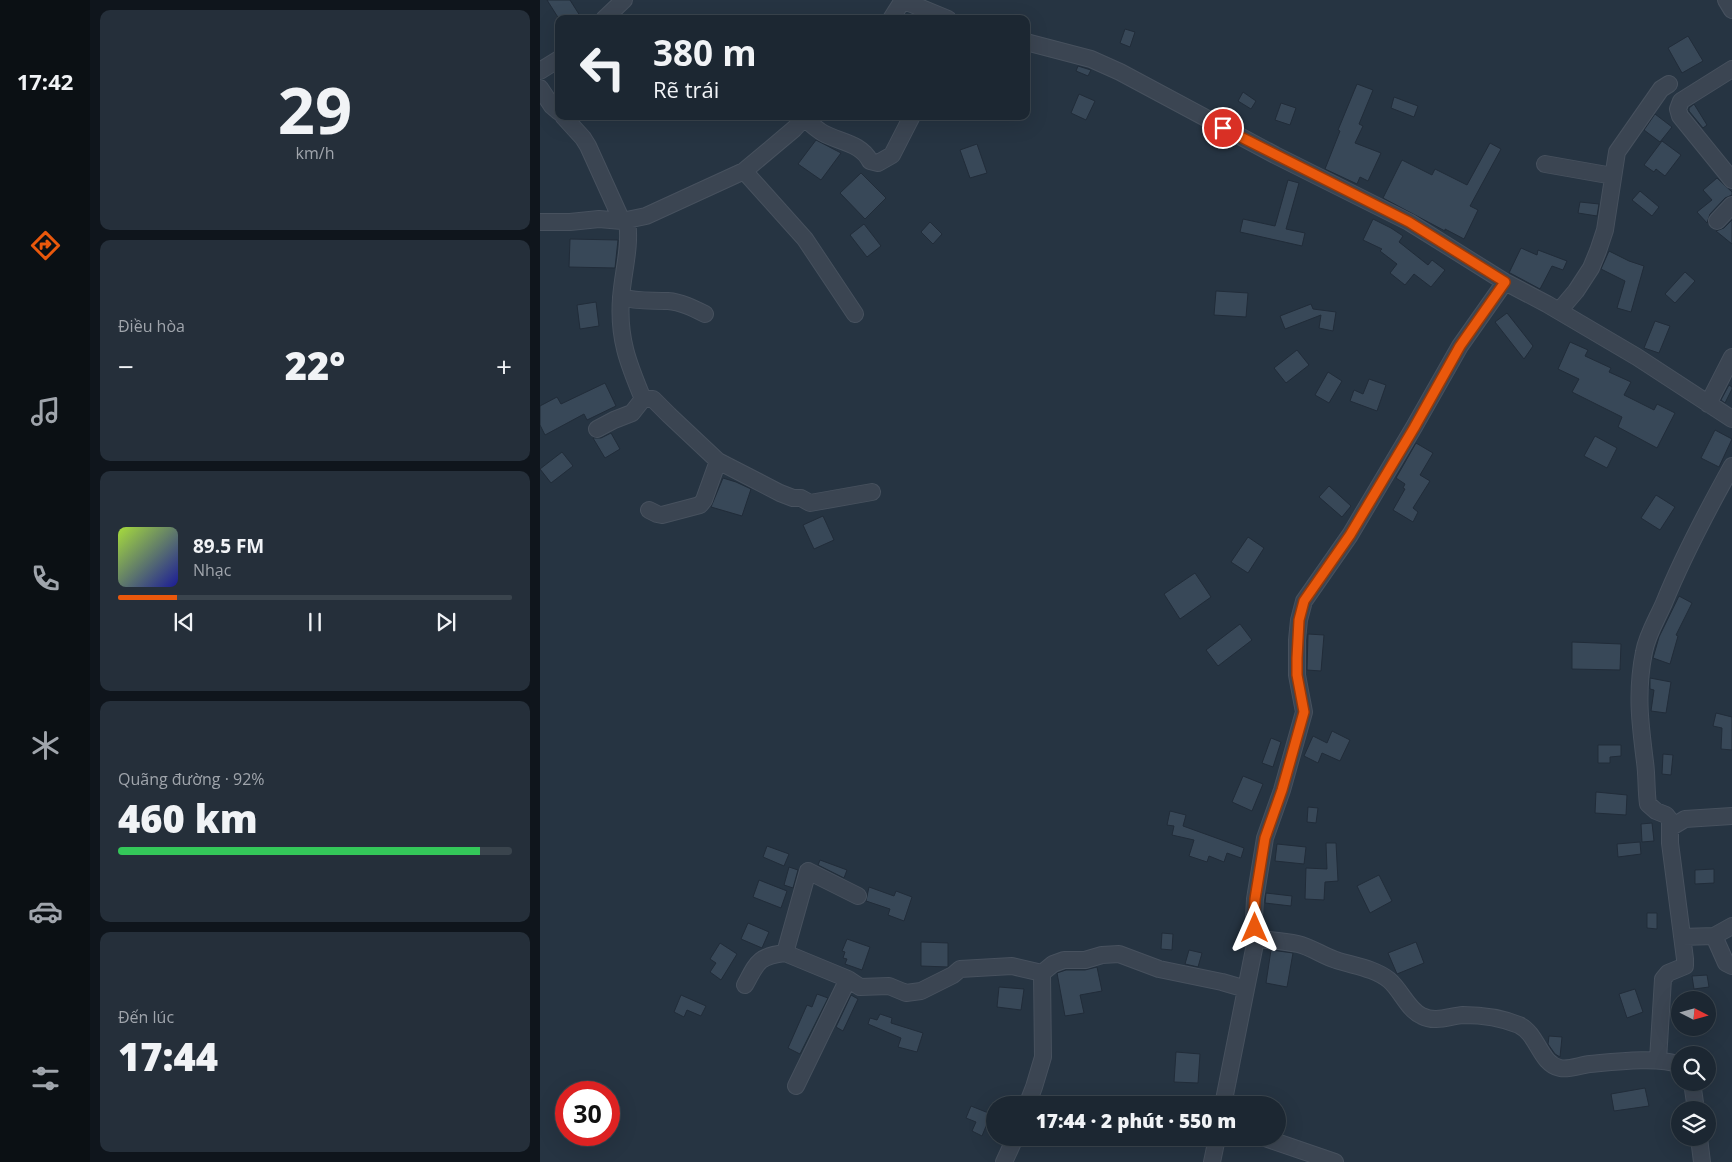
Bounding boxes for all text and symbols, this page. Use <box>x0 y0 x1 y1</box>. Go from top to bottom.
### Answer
text: 380 m <box>653 29 757 76</box>
icon: left <box>570 35 635 100</box>
text: 29 <box>278 65 352 153</box>
text: 17:42 <box>17 66 73 96</box>
text: Rẽ trái <box>653 74 719 104</box>
pin <box>1202 107 1244 149</box>
icon: arrive <box>1209 114 1237 142</box>
text: km/h <box>296 142 334 164</box>
icon: directions <box>28 228 63 263</box>
text: Điều hòa <box>118 315 185 337</box>
text: 22° <box>285 339 345 391</box>
text: − <box>118 347 134 385</box>
text: + <box>496 347 512 385</box>
icon: music <box>28 394 63 429</box>
text: 89.5 FM <box>193 533 264 559</box>
text: Nhạc <box>193 559 231 581</box>
icon: phone <box>28 561 63 596</box>
icon: previous <box>170 608 198 636</box>
icon: pause <box>301 608 329 636</box>
icon: next <box>432 608 460 636</box>
icon: climate <box>28 728 63 763</box>
text: Quãng đường · 92% <box>118 768 265 790</box>
text: 460 km <box>118 792 258 844</box>
icon: car <box>28 894 63 929</box>
position arrow <box>1228 901 1280 953</box>
north arrow <box>1671 991 1716 1036</box>
map controls <box>1671 991 1716 1146</box>
text: Đến lúc <box>118 1006 174 1028</box>
text: 17:44 <box>118 1030 218 1082</box>
button: search <box>1671 1046 1716 1091</box>
icon: filters <box>28 1061 63 1096</box>
speed limit sign: 30 <box>555 1081 620 1146</box>
button: layers <box>1671 1101 1716 1146</box>
text: 17:44 · 2 phút · 550 m <box>1036 1108 1236 1134</box>

